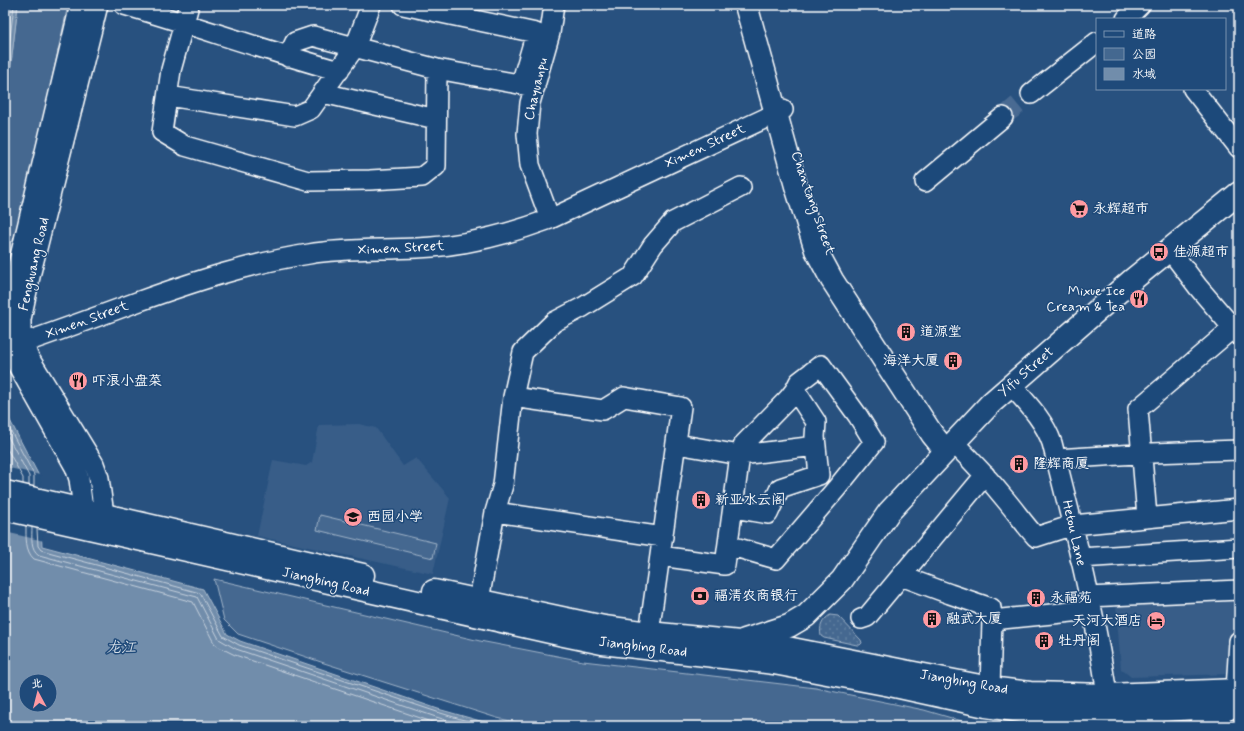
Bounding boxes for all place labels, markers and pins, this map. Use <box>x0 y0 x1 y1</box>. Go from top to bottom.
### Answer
supermarket icon: 永辉超市 <box>1068 198 1090 220</box>
place label: 永辉超市 <box>1093 200 1149 218</box>
bus stop icon: 佳源超市 <box>1148 241 1170 263</box>
place label: 佳源超市 <box>1173 243 1229 261</box>
place label: Mixue Ice Cream & Tea <box>1046 282 1125 316</box>
restaurant icon: Mixue Ice Cream & Tea <box>1128 288 1150 310</box>
building icon: 道源堂 <box>895 321 917 343</box>
place label: 道源堂 <box>920 323 962 341</box>
building icon: 海洋大厦 <box>942 350 964 372</box>
place label: 海洋大厦 <box>883 352 939 370</box>
restaurant icon: 吓浪小盘菜 <box>67 370 89 392</box>
place label: 吓浪小盘菜 <box>92 372 162 390</box>
building icon: 隆辉商厦 <box>1008 453 1030 475</box>
place label: 隆辉商厦 <box>1033 455 1089 473</box>
building icon: 新亚水云阁 <box>690 489 712 511</box>
place label: 新亚水云阁 <box>715 491 785 509</box>
school or university icon: 西园小学 <box>342 506 364 528</box>
place label: 西园小学 <box>367 508 423 526</box>
bank icon: 福清农商银行 <box>689 585 711 607</box>
place label: 福清农商银行 <box>714 587 798 605</box>
building icon: 永福苑 <box>1025 587 1047 609</box>
place label: 永福苑 <box>1050 589 1092 607</box>
building icon: 融武大厦 <box>921 608 943 630</box>
place label: 融武大厦 <box>946 610 1002 628</box>
hotel icon: 天河大酒店 <box>1145 610 1167 632</box>
place label: 天河大酒店 <box>1072 612 1142 630</box>
building icon: 牡丹阁 <box>1033 630 1055 652</box>
place label: 牡丹阁 <box>1058 632 1100 650</box>

